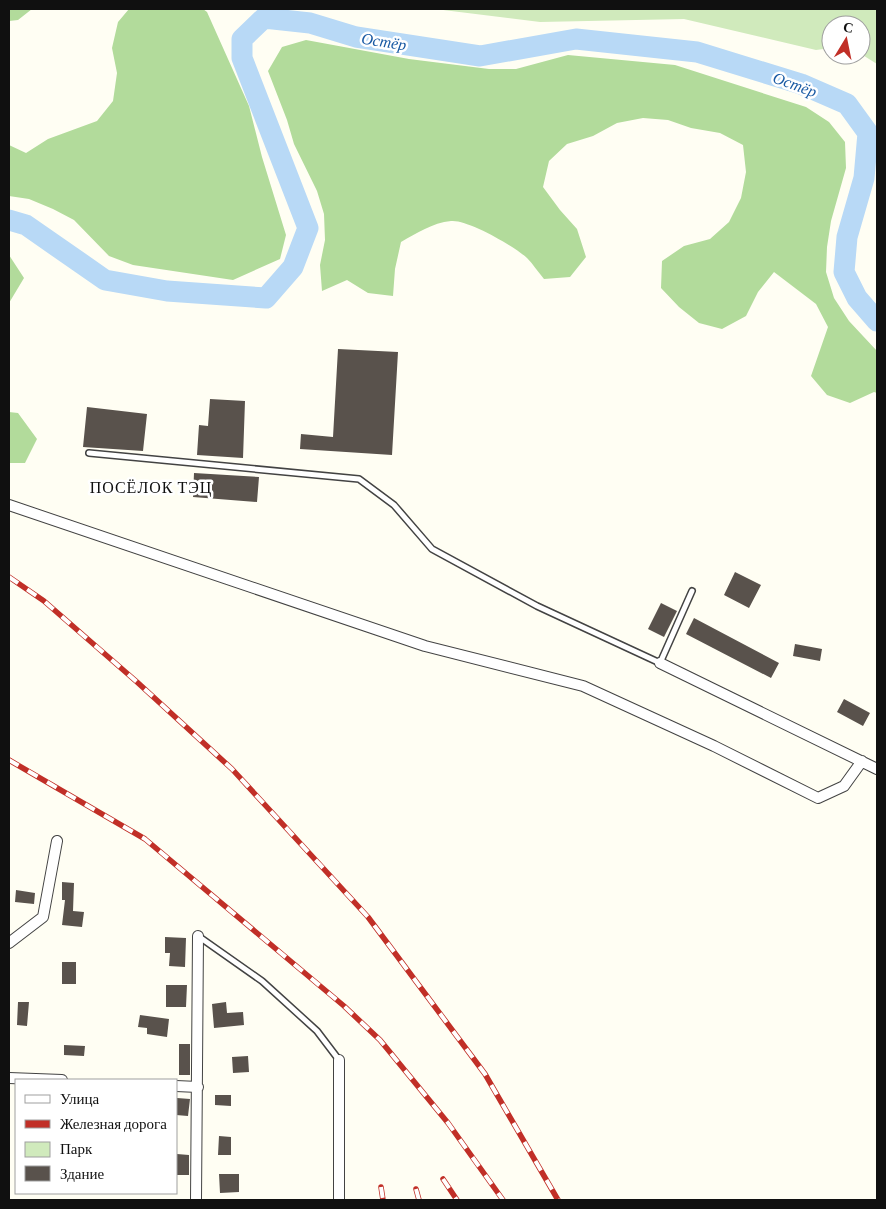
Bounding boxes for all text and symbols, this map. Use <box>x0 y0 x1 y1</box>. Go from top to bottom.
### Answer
north arrow <box>821 15 871 65</box>
text: С <box>842 18 855 36</box>
water label: Остёр <box>360 30 408 54</box>
water label: Остёр <box>770 69 819 101</box>
district label: ПОСЁЛОК ТЭЦ <box>90 479 212 497</box>
legend <box>15 1079 178 1194</box>
text: Улица <box>60 1091 99 1107</box>
text: Железная дорога <box>60 1116 167 1132</box>
text: Парк <box>60 1141 93 1157</box>
text: Здание <box>60 1166 104 1182</box>

